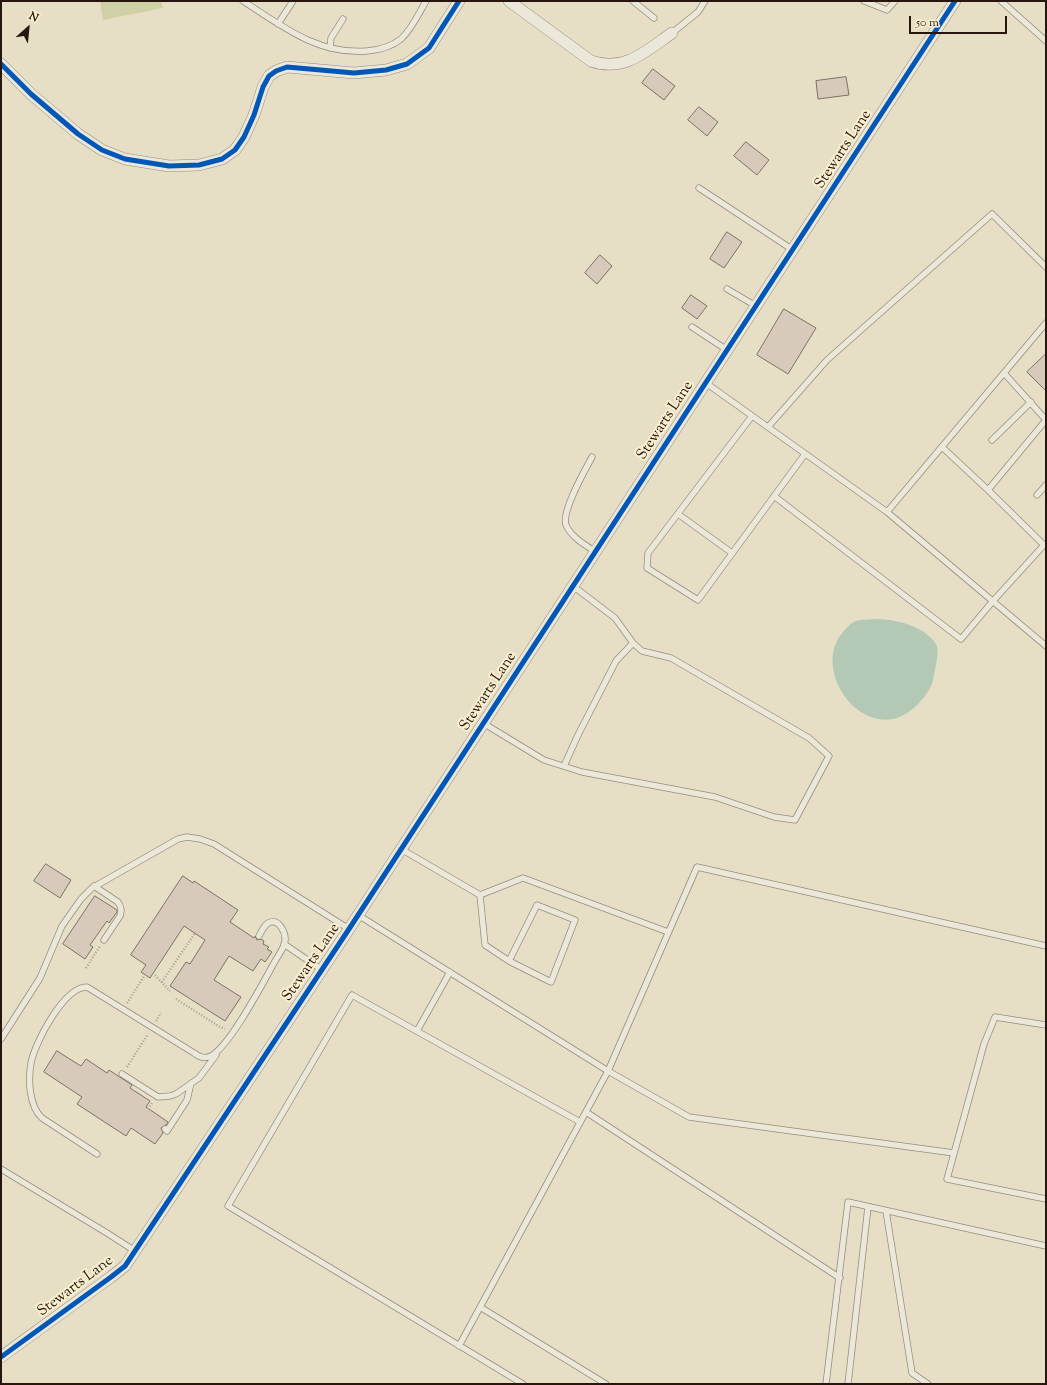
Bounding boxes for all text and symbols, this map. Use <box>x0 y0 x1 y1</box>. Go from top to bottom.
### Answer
north arrow <box>8 8 48 48</box>
text: N <box>26 8 41 26</box>
scale bar <box>911 8 1009 34</box>
text: 50 m <box>916 14 939 32</box>
street label: Stewarts Lane <box>812 107 876 193</box>
street label: Stewarts Lane <box>634 378 698 464</box>
street label: Stewarts Lane <box>457 649 521 735</box>
street label: Stewarts Lane <box>279 921 345 1005</box>
street label: Stewarts Lane <box>35 1253 117 1321</box>

